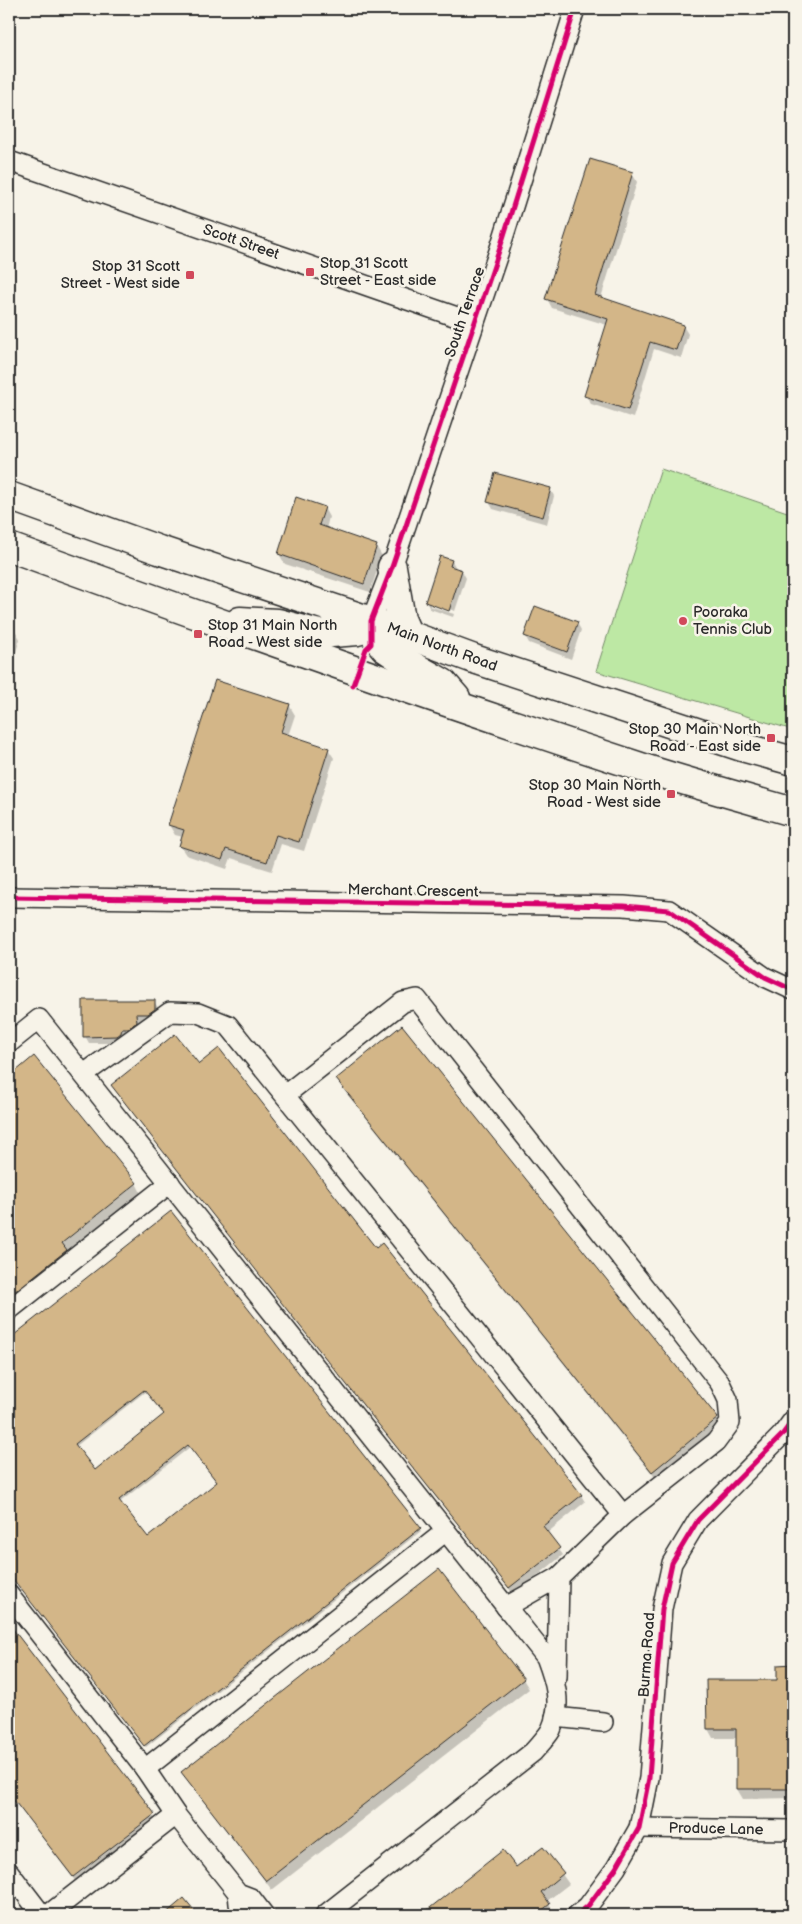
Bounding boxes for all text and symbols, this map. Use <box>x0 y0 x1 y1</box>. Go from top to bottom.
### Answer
street label: Scott Street <box>200 220 282 264</box>
place label: Stop 31 Scott Street - East side <box>320 254 437 290</box>
place label: Stop 31 Scott Street - West side <box>61 257 180 293</box>
street label: South Terrace <box>441 264 489 360</box>
marker: Stop 31 Scott Street - East side <box>304 266 316 278</box>
marker: Stop 31 Scott Street - West side <box>184 269 196 281</box>
place label: Pooraka Tennis Club <box>693 603 773 639</box>
marker: Pooraka Tennis Club <box>677 615 689 627</box>
place label: Stop 31 Main North Road - West side <box>208 616 337 652</box>
street label: Main North Road <box>384 618 500 676</box>
marker: Stop 31 Main North Road - West side <box>192 628 204 640</box>
place label: Stop 30 Main North Road - East side <box>629 720 761 756</box>
marker: Stop 30 Main North Road - East side <box>765 732 777 744</box>
place label: Stop 30 Main North Road - West side <box>529 776 661 812</box>
marker: Stop 30 Main North Road - West side <box>665 788 677 800</box>
street label: Merchant Crescent <box>347 880 479 902</box>
street label: Burma Road <box>635 1612 659 1698</box>
street label: Produce Lane <box>668 1819 764 1839</box>

